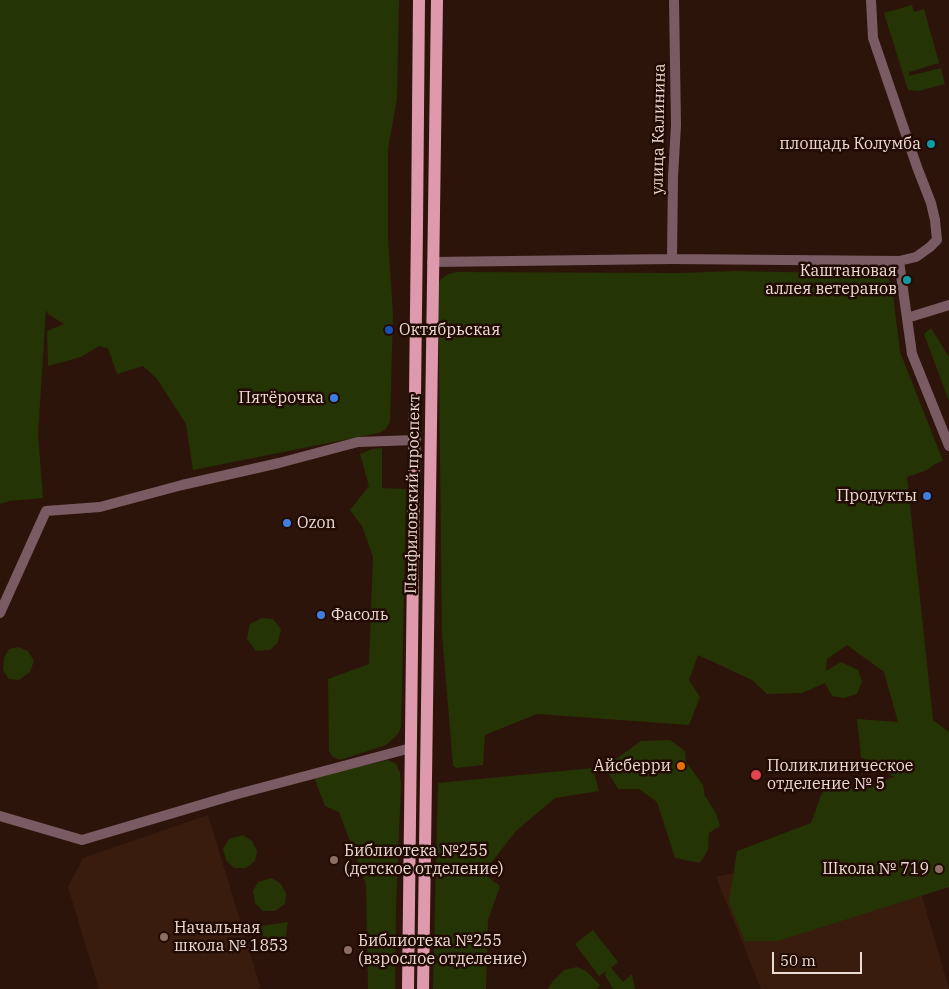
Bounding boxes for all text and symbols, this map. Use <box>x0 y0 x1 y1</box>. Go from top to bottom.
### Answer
street label: улица Калинина <box>648 63 670 195</box>
place label: площадь Колумба <box>779 134 921 154</box>
marker: площадь Колумба <box>925 138 937 150</box>
place label: Каштановая аллея ветеранов <box>765 261 897 299</box>
marker: Каштановая аллея ветеранов <box>901 274 913 286</box>
place label: Октябрьская <box>399 320 500 340</box>
marker: Октябрьская <box>383 324 395 336</box>
place label: Пятёрочка <box>238 388 324 408</box>
marker: Пятёрочка <box>328 392 340 404</box>
street label: Панфиловский проспект <box>402 394 424 594</box>
place label: Продукты <box>837 486 917 506</box>
marker: Продукты <box>921 490 933 502</box>
place label: Ozon <box>297 513 336 533</box>
marker: Ozon <box>281 517 293 529</box>
place label: Фасоль <box>331 605 388 625</box>
marker: Фасоль <box>315 609 327 621</box>
place label: Айсберри <box>594 756 671 776</box>
place label: Поликлиническое отделение № 5 <box>767 756 913 794</box>
marker: Айсберри <box>675 760 687 772</box>
marker: Поликлиническое отделение № 5 <box>749 768 763 782</box>
place label: Библиотека №255 (детское отделение) <box>344 841 504 879</box>
marker: Библиотека №255 (детское отделение) <box>328 854 340 866</box>
place label: Школа № 719 <box>822 859 929 879</box>
marker: Школа № 719 <box>933 863 945 875</box>
place label: Начальная школа № 1853 <box>174 918 288 956</box>
marker: Начальная школа № 1853 <box>158 931 170 943</box>
place label: Библиотека №255 (взрослое отделение) <box>358 931 527 969</box>
scale bar <box>774 942 864 974</box>
marker: Библиотека №255 (взрослое отделение) <box>342 944 354 956</box>
text: 50 m <box>780 951 816 970</box>

